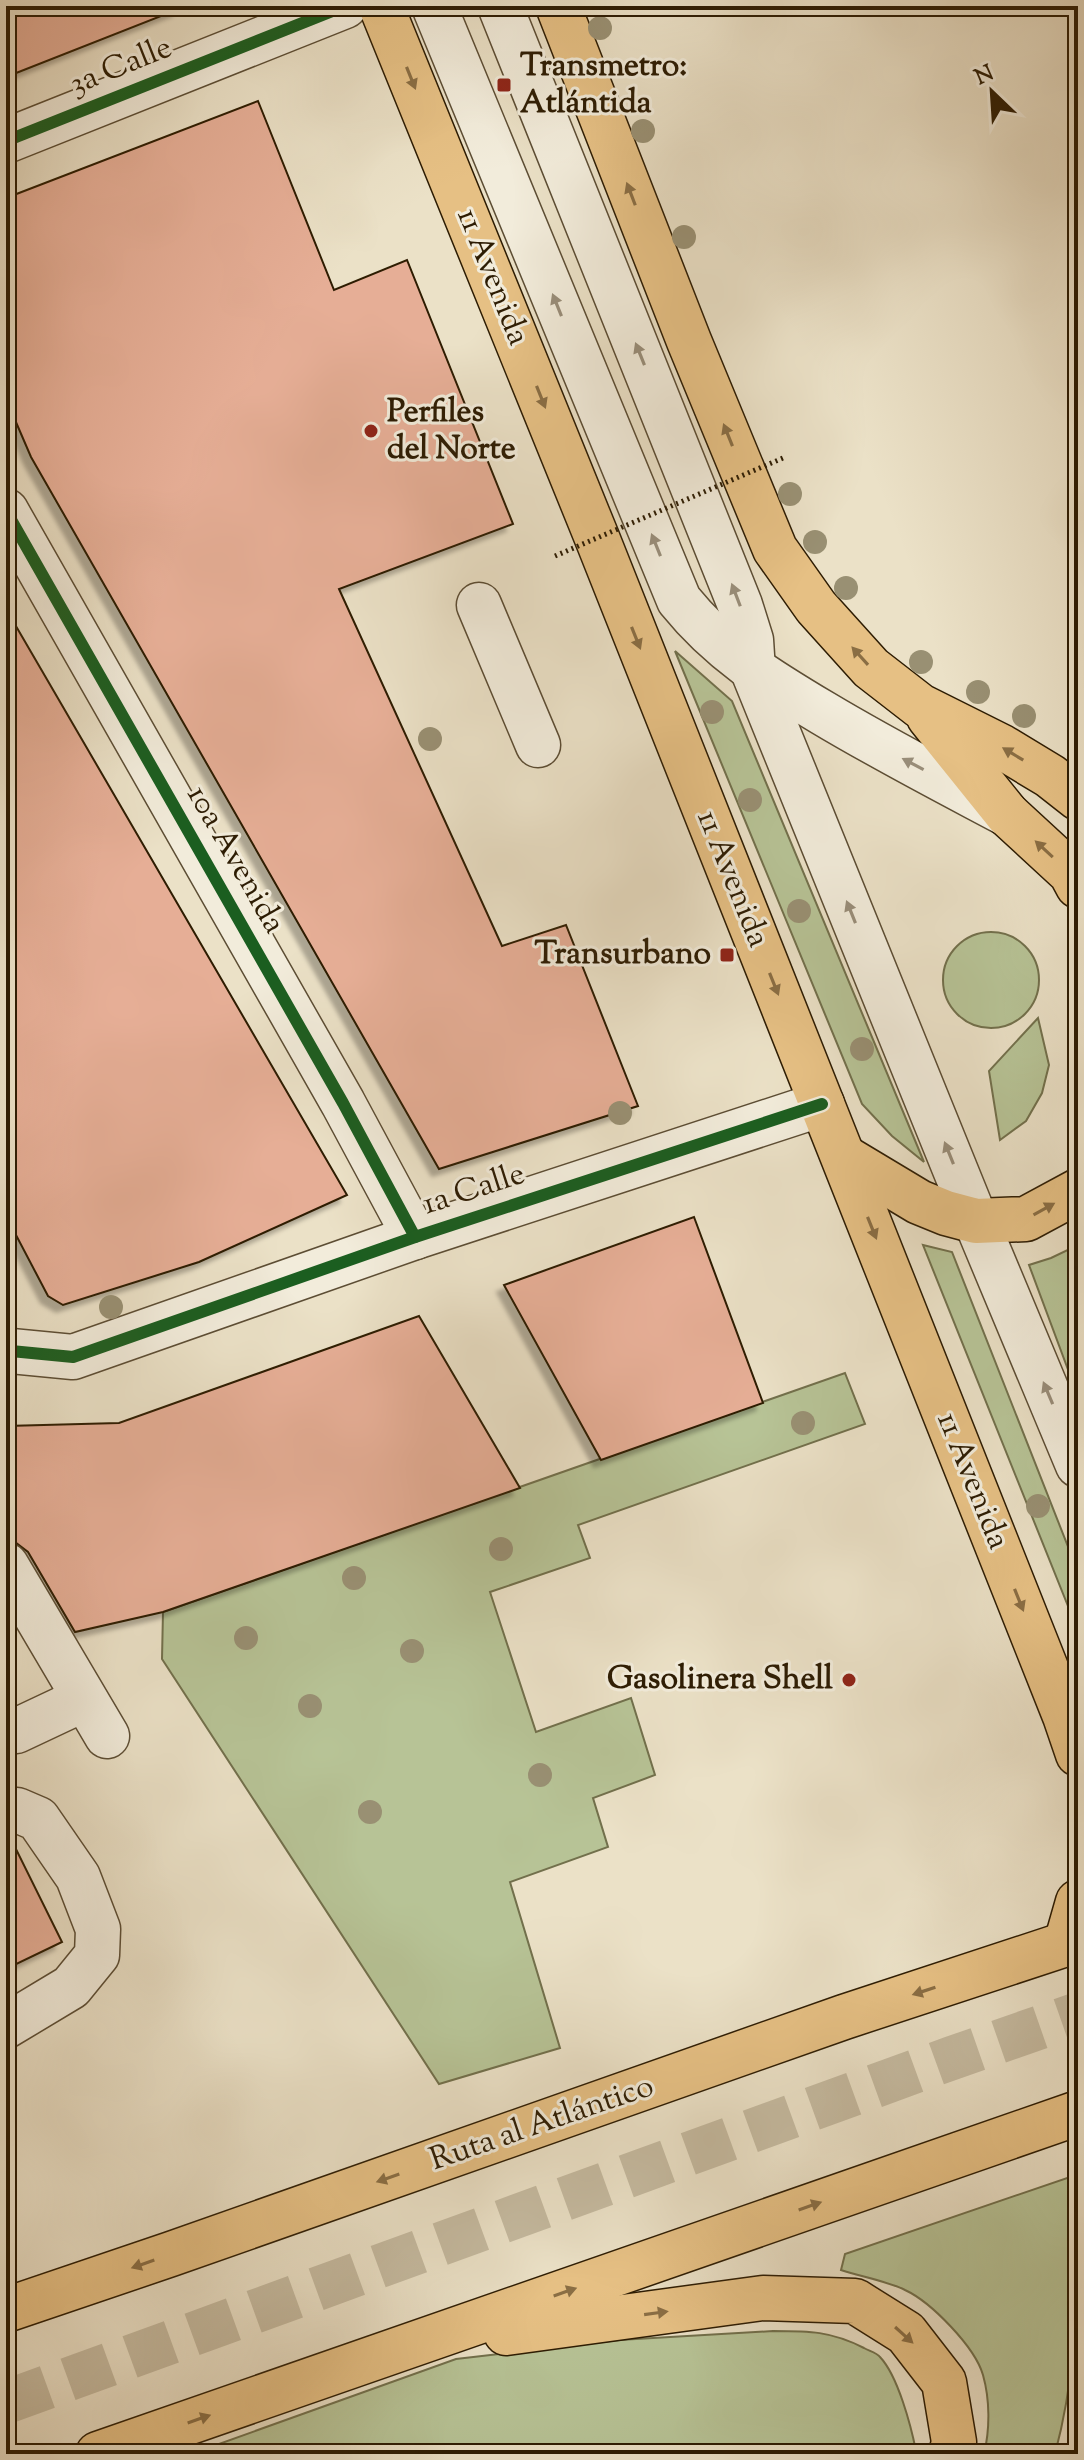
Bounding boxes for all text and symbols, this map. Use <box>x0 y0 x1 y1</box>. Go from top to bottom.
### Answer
street label: 3a Calle <box>63 26 179 108</box>
place label: Transmetro: Atlántida <box>520 44 687 127</box>
north arrow <box>952 52 1032 132</box>
text: N <box>970 58 1000 95</box>
one-way arrow <box>404 66 417 90</box>
marker: Transmetro: Atlántida <box>495 76 513 94</box>
one-way arrow <box>624 182 637 206</box>
street label: 11 Avenida <box>444 202 540 353</box>
one-way arrow <box>551 293 564 317</box>
one-way arrow <box>633 342 646 366</box>
one-way arrow <box>535 385 548 409</box>
place label: Perfiles del Norte <box>387 390 516 473</box>
marker: Perfiles del Norte <box>362 422 380 440</box>
one-way arrow <box>721 423 734 447</box>
one-way arrow <box>650 533 663 557</box>
one-way arrow <box>729 583 742 607</box>
one-way arrow <box>630 626 643 650</box>
one-way arrow <box>852 646 869 666</box>
one-way arrow <box>1002 747 1024 761</box>
one-way arrow <box>902 757 925 771</box>
street label: 10a Avenida <box>174 777 296 943</box>
street label: 11 Avenida <box>684 804 780 955</box>
one-way arrow <box>1035 840 1054 858</box>
one-way arrow <box>844 900 857 924</box>
place label: Transurbano <box>535 932 711 978</box>
marker: Transurbano <box>718 946 736 964</box>
one-way arrow <box>768 972 781 996</box>
one-way arrow <box>942 1141 955 1165</box>
street label: 1a Calle <box>417 1152 531 1228</box>
one-way arrow <box>1032 1203 1055 1216</box>
one-way arrow <box>866 1216 879 1240</box>
one-way arrow <box>1041 1381 1054 1405</box>
street label: 11 Avenida <box>924 1406 1020 1557</box>
one-way arrow <box>1013 1588 1026 1612</box>
place label: Gasolinera Shell <box>607 1657 833 1703</box>
marker: Gasolinera Shell <box>840 1671 858 1689</box>
one-way arrow <box>912 1985 936 1997</box>
street label: Ruta al Atlántico <box>424 2064 660 2184</box>
one-way arrow <box>376 2172 400 2185</box>
one-way arrow <box>799 2200 823 2212</box>
one-way arrow <box>130 2259 154 2271</box>
one-way arrow <box>553 2286 577 2298</box>
one-way arrow <box>644 2306 669 2319</box>
one-way arrow <box>894 2325 913 2343</box>
one-way arrow <box>187 2413 211 2425</box>

